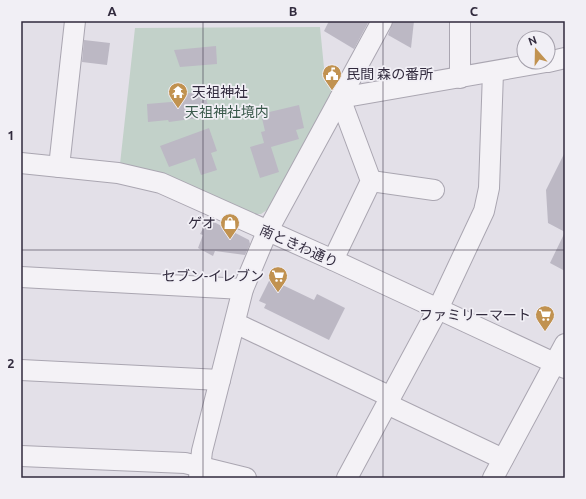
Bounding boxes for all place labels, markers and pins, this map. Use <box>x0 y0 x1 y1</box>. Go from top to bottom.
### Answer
public building icon: 民間 森の番所 <box>321 63 343 91</box>
place label: 民間 森の番所 <box>346 66 433 82</box>
temple icon: 天祖神社 <box>167 81 189 109</box>
place label: 天祖神社 <box>192 84 248 100</box>
shop icon: ゲオ <box>219 212 241 240</box>
place label: ゲオ <box>188 215 216 231</box>
supermarket icon: セブン-イレブン <box>267 265 289 293</box>
place label: セブン-イレブン <box>162 268 264 284</box>
supermarket icon: ファミリーマート <box>534 304 556 332</box>
place label: ファミリーマート <box>419 307 531 323</box>

